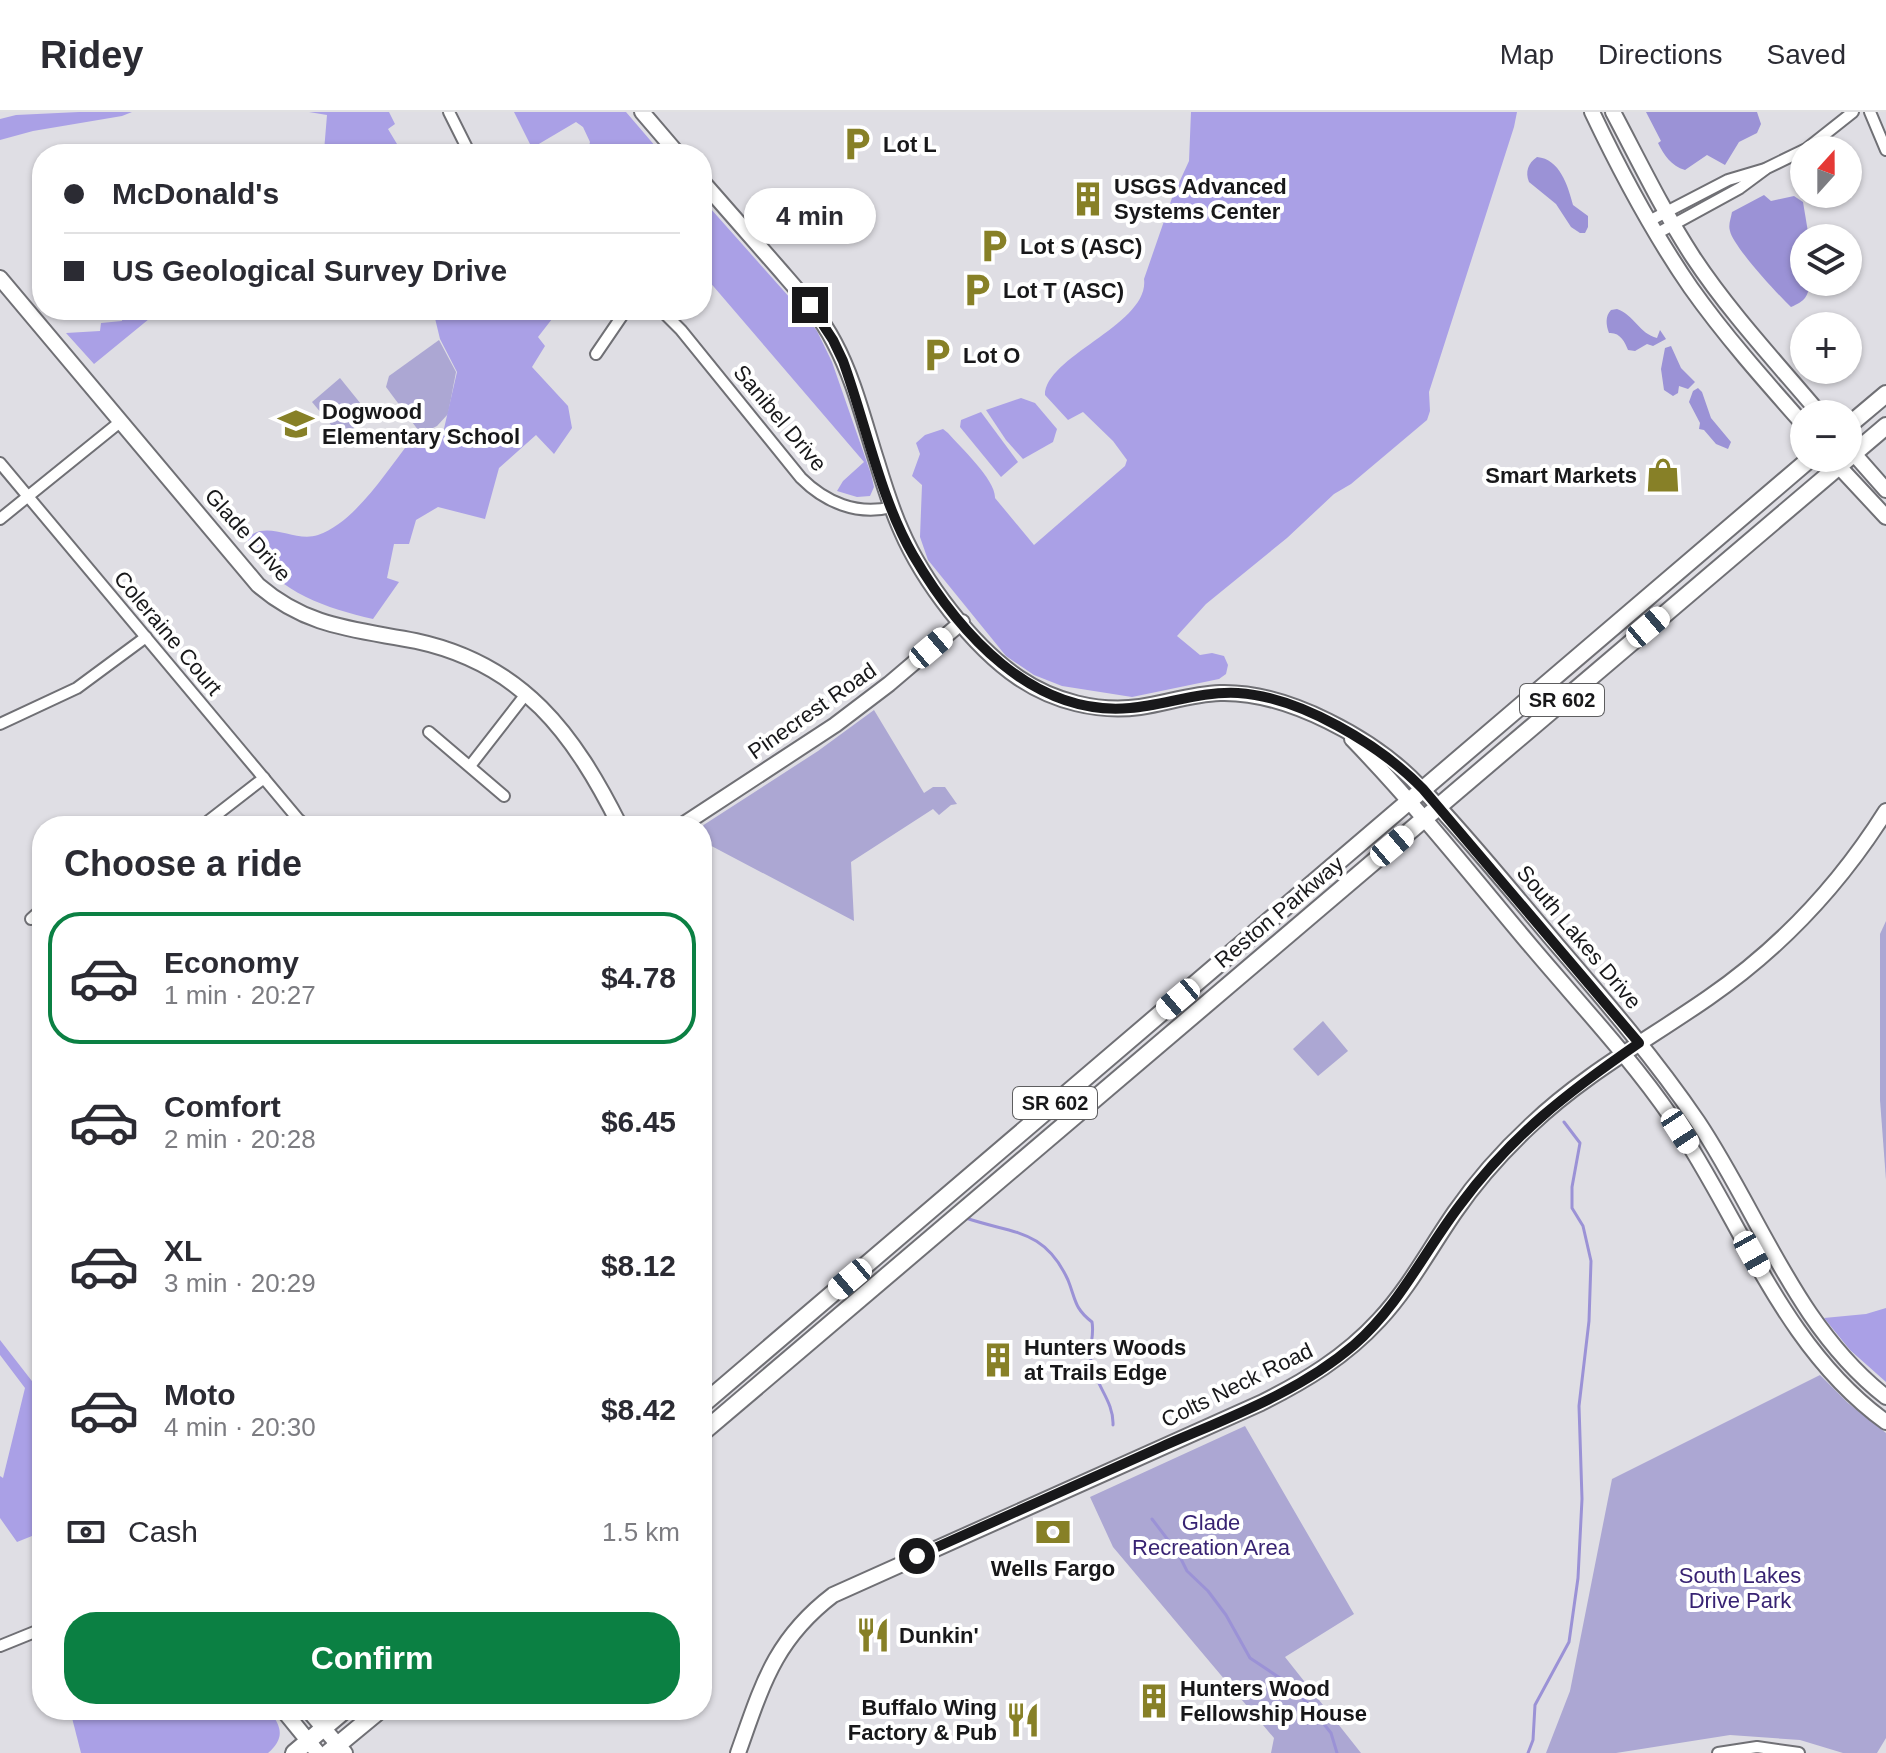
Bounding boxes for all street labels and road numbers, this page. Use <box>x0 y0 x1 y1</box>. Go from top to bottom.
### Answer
street label: Sanibel Drive <box>728 360 832 476</box>
street label: Glade Drive <box>200 483 296 587</box>
street label: Coleraine Court <box>109 566 227 700</box>
street label: Pinecrest Road <box>743 658 881 764</box>
road number: SR 602 <box>1520 684 1604 716</box>
street label: Reston Parkway <box>1210 851 1348 973</box>
street label: South Lakes Drive <box>1512 860 1646 1014</box>
road number: SR 602 <box>1013 1087 1097 1119</box>
street label: Colts Neck Road <box>1157 1338 1317 1432</box>

